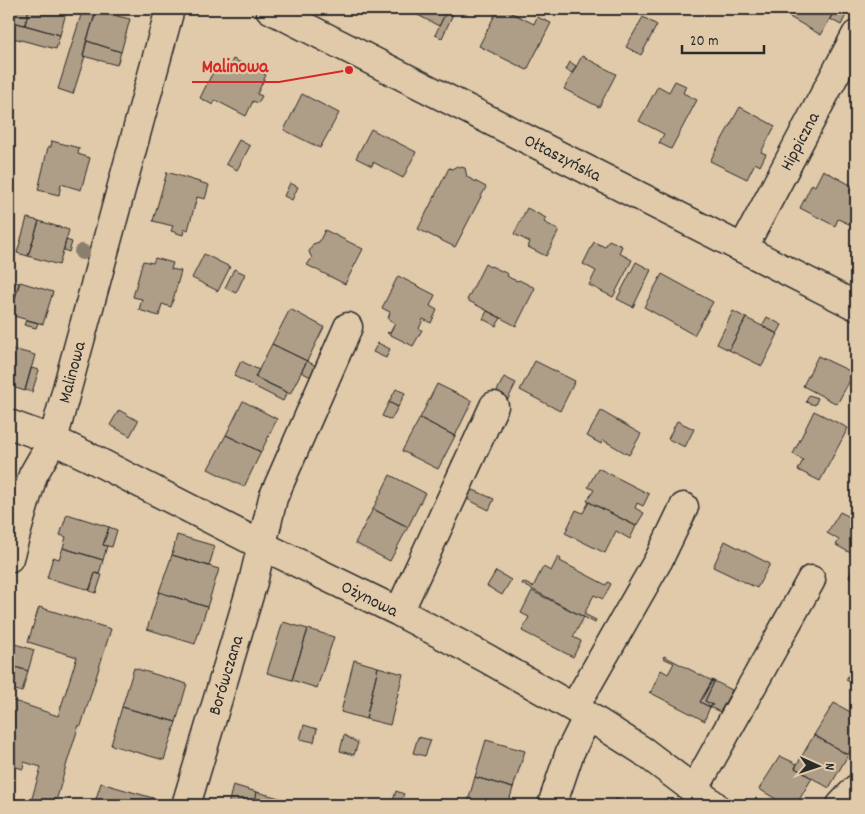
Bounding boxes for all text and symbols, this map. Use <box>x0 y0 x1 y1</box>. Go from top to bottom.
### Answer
scale bar <box>682 22 765 54</box>
text: 20 m <box>690 31 718 53</box>
callout: Malinowa <box>192 48 279 82</box>
text: Malinowa <box>202 55 269 82</box>
street label: Hippiczna <box>775 108 827 176</box>
street label: Ołtaszyńska <box>519 129 605 190</box>
street label: Malinowa <box>53 338 94 406</box>
street label: Ożynowa <box>336 576 402 625</box>
street label: Borówczana <box>203 632 252 719</box>
north arrow <box>792 742 842 792</box>
text: N <box>819 763 839 771</box>

